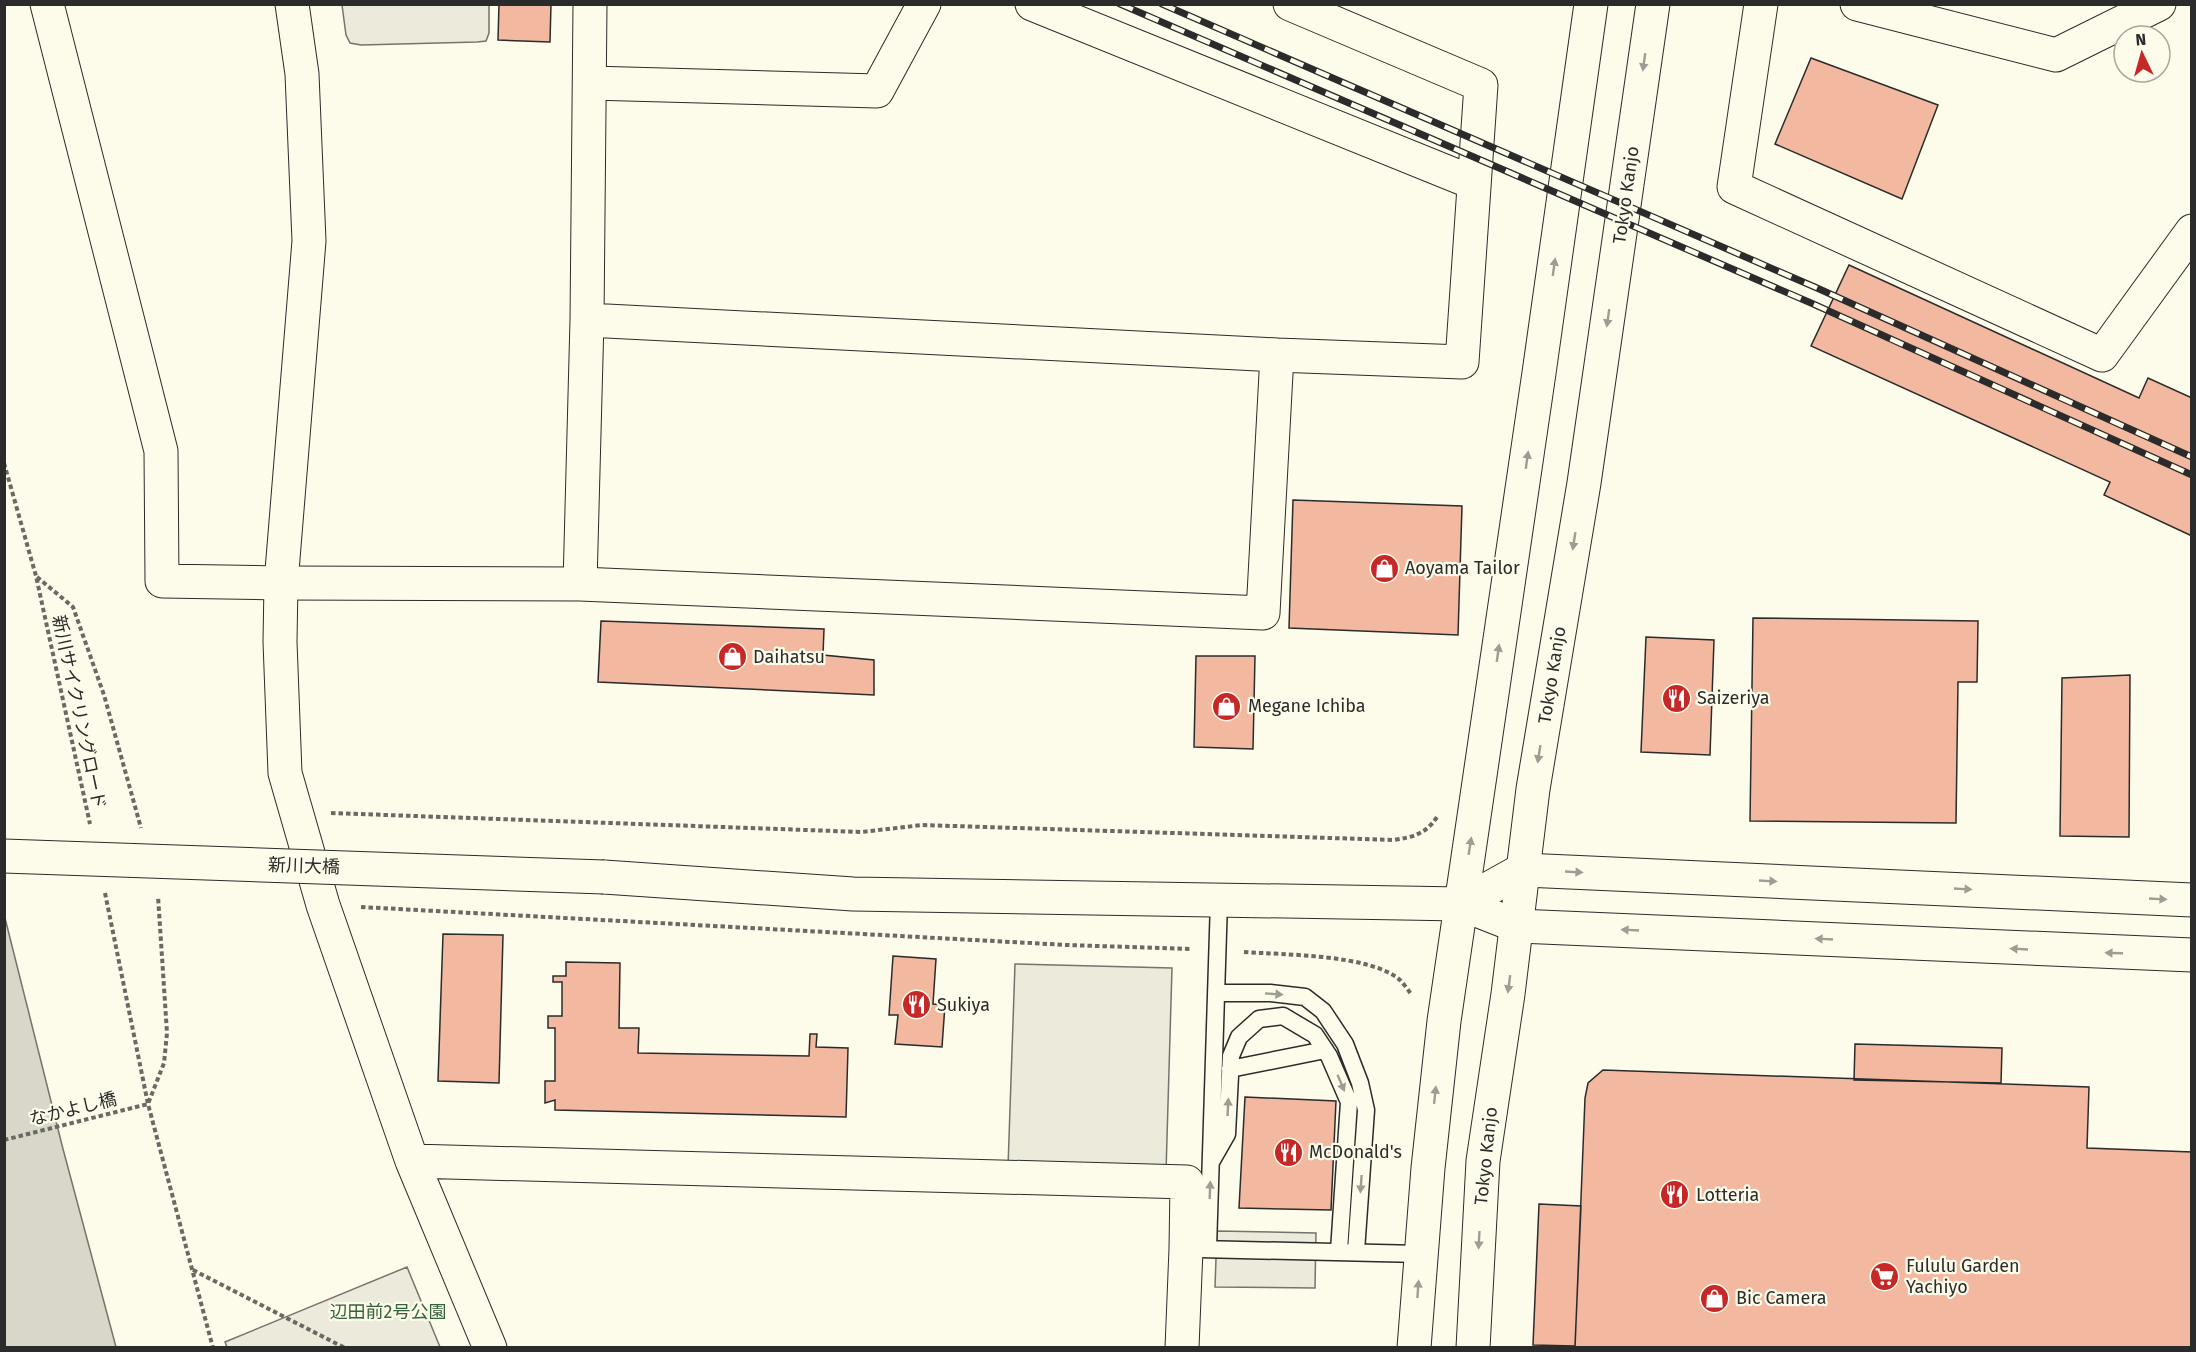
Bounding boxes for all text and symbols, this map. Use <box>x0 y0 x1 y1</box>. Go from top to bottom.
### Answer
north arrow <box>2112 24 2172 84</box>
text: N <box>2135 30 2147 49</box>
one-way arrow <box>1640 53 1649 72</box>
street label: Tokyo Kanjo <box>1608 145 1644 245</box>
one-way arrow <box>1550 257 1559 276</box>
one-way arrow <box>1604 308 1613 327</box>
one-way arrow <box>1522 450 1531 469</box>
one-way arrow <box>1570 532 1579 551</box>
shop icon: Aoyama Tailor <box>1368 552 1400 584</box>
place label: Aoyama Tailor <box>1405 557 1520 579</box>
street label: 新川サイクリングロード <box>48 613 110 811</box>
street label: Tokyo Kanjo <box>1533 625 1571 725</box>
shop icon: Daihatsu <box>716 641 748 673</box>
one-way arrow <box>1494 643 1503 662</box>
place label: Daihatsu <box>753 646 825 668</box>
restaurant icon: Saizeriya <box>1660 682 1692 714</box>
place label: Saizeriya <box>1697 687 1770 709</box>
shop icon: Megane Ichiba <box>1211 690 1243 722</box>
place label: Megane Ichiba <box>1248 695 1366 717</box>
one-way arrow <box>1534 745 1543 764</box>
one-way arrow <box>1465 836 1474 855</box>
street label: 新川大橋 <box>268 854 340 878</box>
one-way arrow <box>1564 868 1583 877</box>
one-way arrow <box>1759 876 1778 885</box>
one-way arrow <box>1954 885 1973 894</box>
one-way arrow <box>2149 894 2168 903</box>
one-way arrow <box>1620 926 1639 935</box>
one-way arrow <box>1815 935 1834 944</box>
one-way arrow <box>2010 944 2029 953</box>
one-way arrow <box>2104 948 2123 957</box>
one-way arrow <box>1505 974 1514 993</box>
restaurant icon: Sukiya <box>900 989 932 1021</box>
one-way arrow <box>1265 989 1284 999</box>
place label: Sukiya <box>937 994 990 1016</box>
one-way arrow <box>1336 1075 1346 1093</box>
one-way arrow <box>1430 1085 1440 1104</box>
street label: なかよし橋 <box>27 1088 119 1130</box>
one-way arrow <box>1224 1098 1233 1117</box>
street label: Tokyo Kanjo <box>1470 1106 1502 1206</box>
restaurant icon: McDonald's <box>1272 1136 1304 1168</box>
place label: McDonald's <box>1309 1141 1402 1163</box>
one-way arrow <box>1356 1175 1365 1194</box>
restaurant icon: Lotteria <box>1659 1179 1691 1211</box>
one-way arrow <box>1205 1180 1215 1199</box>
place label: Lotteria <box>1696 1184 1759 1206</box>
one-way arrow <box>1474 1230 1483 1249</box>
place label: Fululu Garden Yachiyo <box>1906 1255 2020 1298</box>
supermarket icon: Fululu Garden Yachiyo <box>1869 1260 1901 1292</box>
one-way arrow <box>1413 1280 1422 1299</box>
shop icon: Bic Camera <box>1699 1282 1731 1314</box>
place label: Bic Camera <box>1736 1287 1826 1309</box>
park label: 辺田前2号公園 <box>330 1301 446 1323</box>

